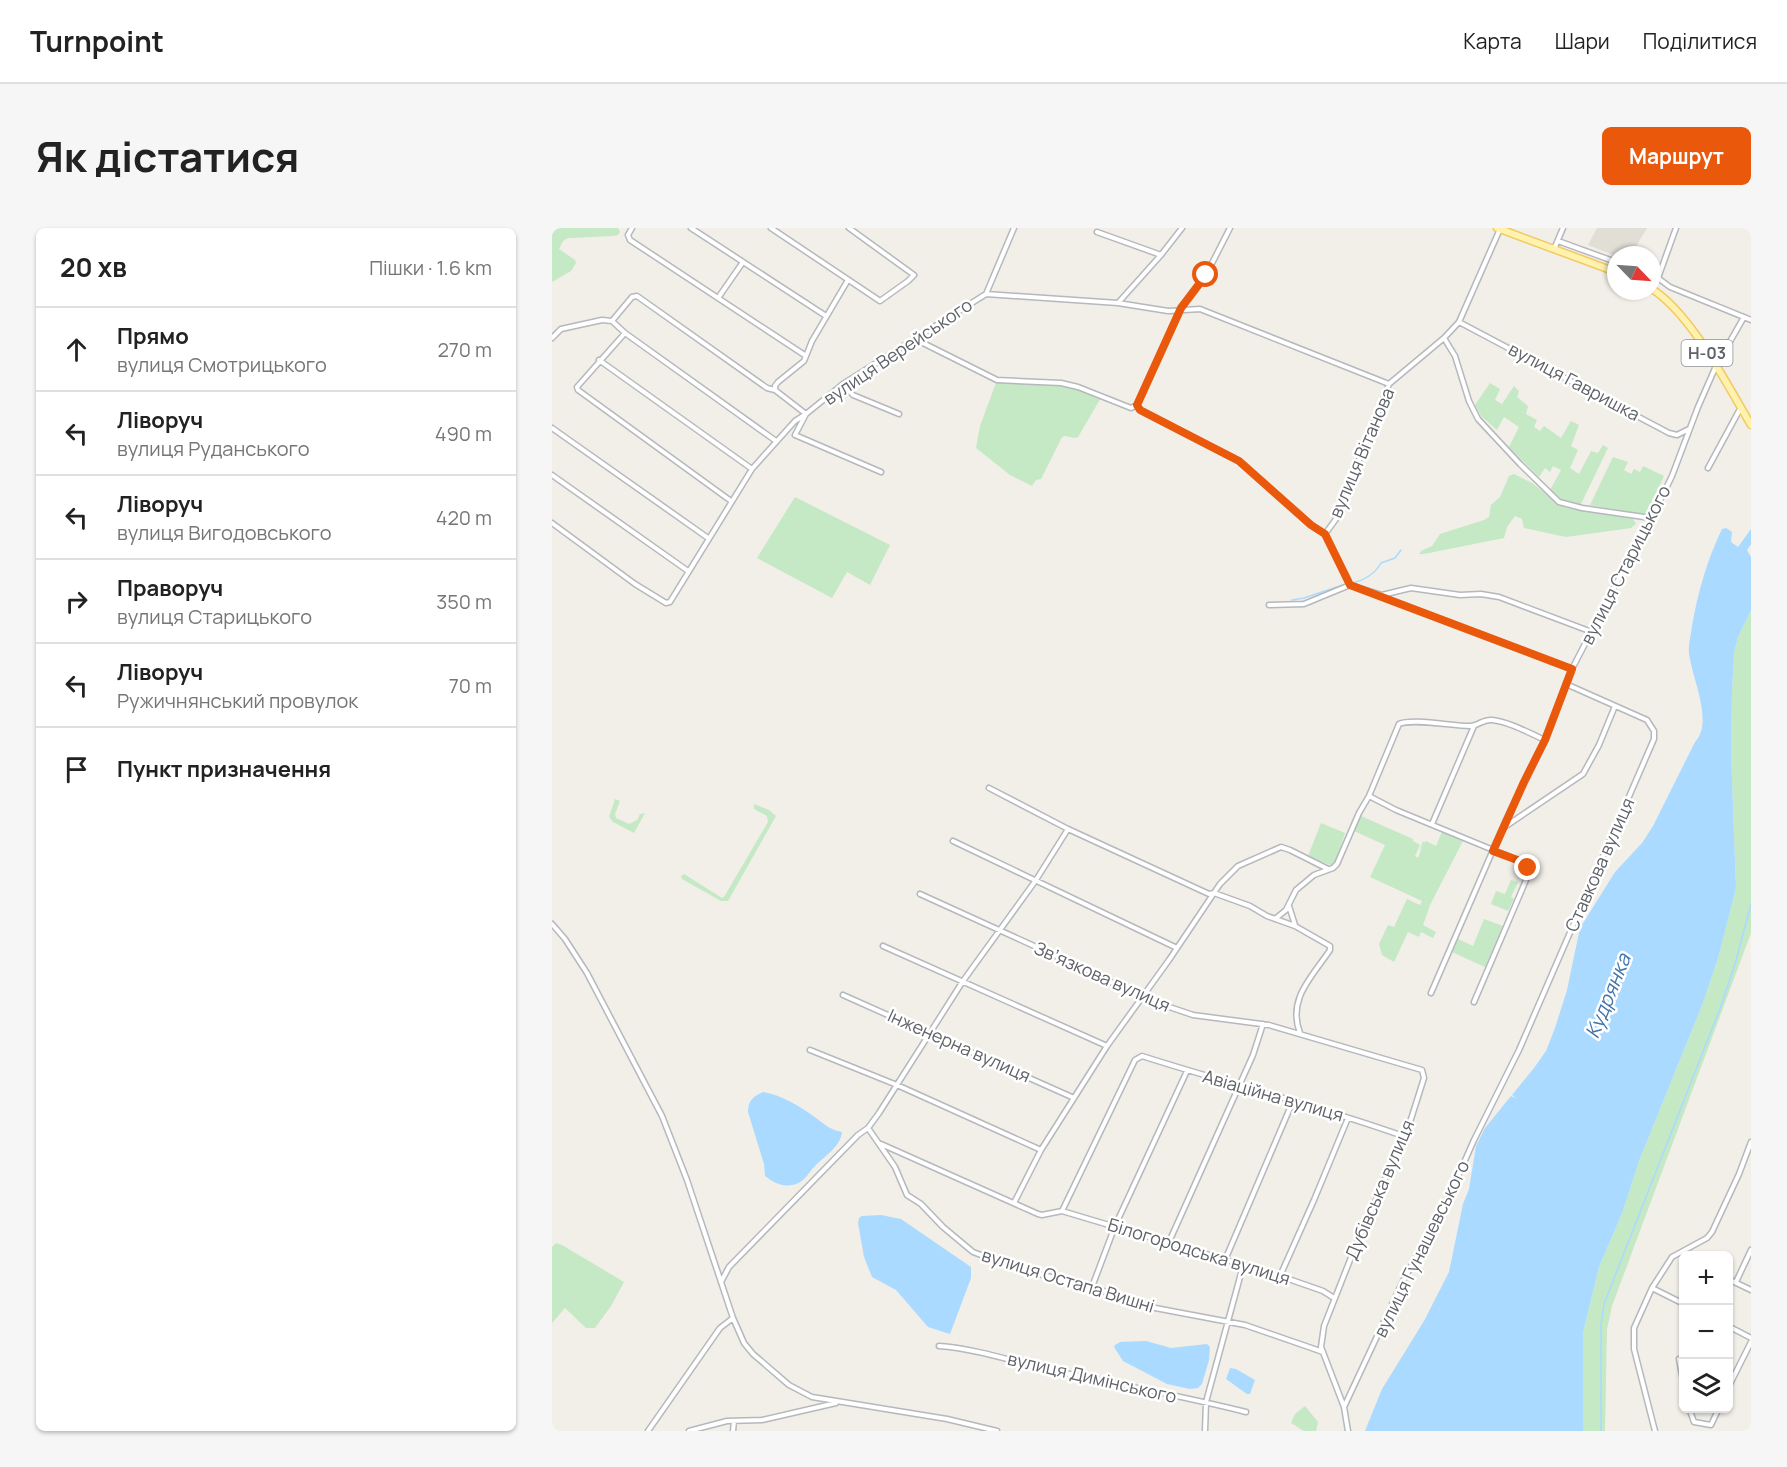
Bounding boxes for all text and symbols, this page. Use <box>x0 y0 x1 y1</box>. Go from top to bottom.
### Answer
text: Turnpoint <box>30 22 164 60</box>
text: Карта <box>1463 27 1522 55</box>
text: Шари <box>1555 27 1610 55</box>
text: Поділитися <box>1643 27 1757 55</box>
text: Як дістатися <box>36 127 299 185</box>
button: Маршрут <box>1602 127 1751 185</box>
north arrow <box>1607 246 1661 300</box>
text: 20 хв <box>60 249 127 285</box>
text: Пішки · 1.6 km <box>369 254 492 281</box>
route start <box>1192 261 1218 287</box>
street label: вулиця Верейського <box>818 292 977 410</box>
text: Прямо <box>117 321 189 351</box>
icon: ahead <box>60 333 93 366</box>
text: 270 m <box>437 336 492 363</box>
street label: вулиця Гавришка <box>1505 336 1644 426</box>
road number: Н-03 <box>1682 340 1732 366</box>
text: вулиця Смотрицького <box>117 351 327 378</box>
street label: вулиця Вітанова <box>1323 384 1399 521</box>
text: Ліворуч <box>117 405 203 435</box>
icon: left <box>60 417 93 450</box>
text: 490 m <box>435 420 492 447</box>
text: вулиця Руданського <box>117 435 310 462</box>
street label: вулиця Старицького <box>1575 481 1676 648</box>
text: Ліворуч <box>117 489 203 519</box>
icon: left <box>60 501 93 534</box>
text: 420 m <box>436 504 492 531</box>
text: вулиця Вигодовського <box>117 519 331 546</box>
text: Праворуч <box>117 573 223 603</box>
icon: right <box>60 585 93 618</box>
text: 350 m <box>436 588 492 615</box>
text: вулиця Старицького <box>117 603 312 630</box>
text: Ліворуч <box>117 657 203 687</box>
icon: left <box>60 669 93 702</box>
text: 70 m <box>449 672 492 699</box>
text: Ружичнянський провулок <box>117 687 358 714</box>
icon: arrive <box>60 753 93 786</box>
text: Пункт призначення <box>117 754 331 784</box>
street label: Ставкова вулиця <box>1559 794 1639 935</box>
route end <box>1514 854 1540 880</box>
street label: Звʼязкова вулиця <box>1031 935 1174 1017</box>
water label: Кудрянка <box>1578 949 1637 1042</box>
street label: Інженерна вулиця <box>884 1003 1035 1087</box>
street label: Авіаційна вулиця <box>1200 1063 1347 1127</box>
street label: Дубівська вулиця <box>1339 1116 1419 1263</box>
street label: вулиця Гунашевського <box>1368 1156 1474 1341</box>
street label: Білогородська вулиця <box>1105 1212 1293 1290</box>
street label: вулиця Остапа Вишні <box>979 1242 1157 1318</box>
map controls <box>1679 1251 1733 1413</box>
button: + <box>1679 1251 1733 1305</box>
button: − <box>1679 1305 1733 1359</box>
street label: вулиця Димінського <box>1005 1346 1179 1408</box>
button: layers <box>1679 1359 1733 1413</box>

